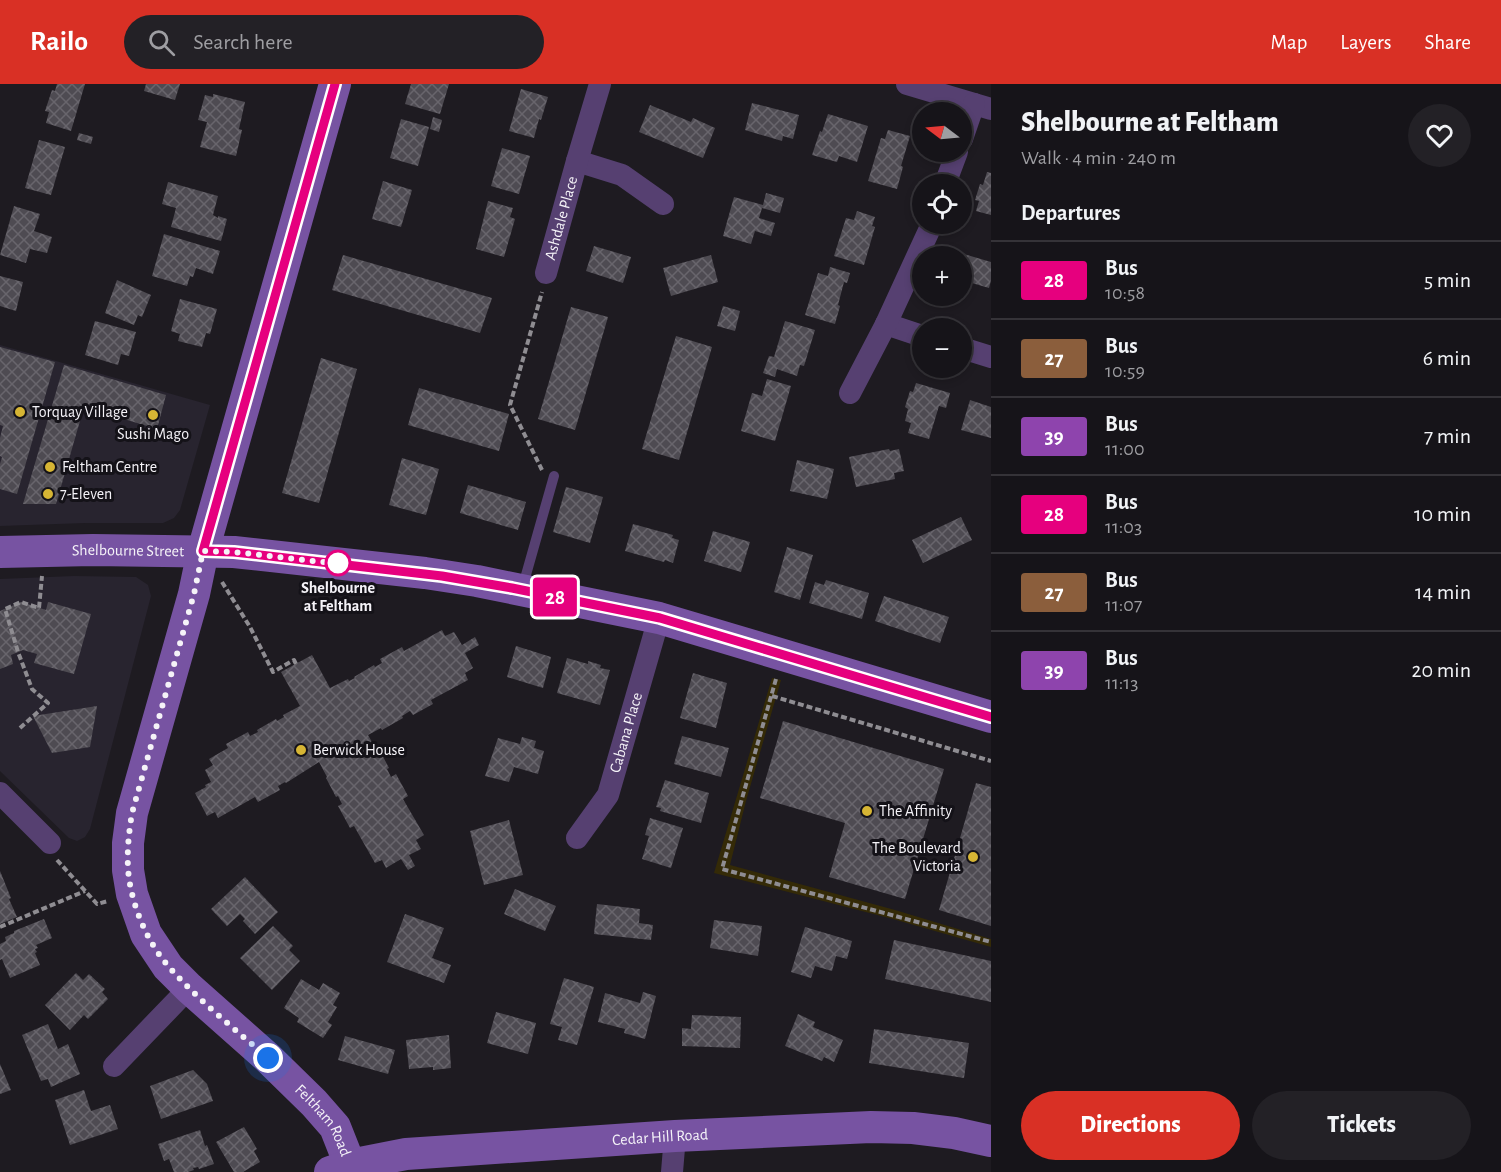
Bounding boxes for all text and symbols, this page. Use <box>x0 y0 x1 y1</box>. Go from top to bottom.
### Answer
search box <box>124 15 544 69</box>
icon: search <box>145 26 178 59</box>
text: Railo <box>30 28 88 56</box>
text: Search here <box>193 31 293 53</box>
text: Map <box>1271 32 1307 53</box>
text: Layers <box>1340 32 1391 53</box>
text: Share <box>1424 32 1471 53</box>
north arrow <box>912 102 972 162</box>
map controls <box>912 102 972 378</box>
button: heart <box>1408 104 1471 167</box>
text: Shelbourne at Feltham <box>1021 109 1279 137</box>
text: Walk · 4 min · 240 m <box>1021 148 1176 168</box>
street label: Ashdale Place <box>542 174 580 262</box>
button: locate <box>912 174 972 234</box>
text: Departures <box>1021 202 1121 224</box>
button: + <box>912 246 972 306</box>
text: Bus <box>1105 257 1138 279</box>
text: 5 min <box>1424 269 1471 291</box>
text: 28 <box>1044 270 1064 291</box>
text: 10:58 <box>1105 283 1145 303</box>
button: − <box>912 318 972 378</box>
text: Bus <box>1105 335 1138 357</box>
text: 6 min <box>1423 347 1471 369</box>
text: 27 <box>1045 348 1063 369</box>
text: 10:59 <box>1105 361 1145 381</box>
place label: Torquay Village <box>32 404 128 421</box>
marker: Torquay Village <box>13 405 27 419</box>
marker: Sushi Mago <box>146 408 160 422</box>
text: Bus <box>1105 413 1138 435</box>
text: 7 min <box>1424 425 1471 447</box>
place label: Sushi Mago <box>117 426 189 442</box>
text: 39 <box>1044 426 1064 447</box>
text: 11:00 <box>1105 439 1144 459</box>
place label: Feltham Centre <box>62 459 157 475</box>
marker: Feltham Centre <box>43 460 57 474</box>
place label: 7-Eleven <box>60 486 112 502</box>
marker: 7-Eleven <box>41 487 55 501</box>
text: Bus <box>1105 491 1138 513</box>
text: 10 min <box>1414 503 1471 525</box>
text: 28 <box>1044 504 1064 525</box>
text: 11:03 <box>1105 517 1142 537</box>
street label: Shelbourne Street <box>72 542 184 559</box>
marker: Shelbourne at Feltham <box>325 550 351 576</box>
text: Bus <box>1105 569 1138 591</box>
line badge: 28 <box>528 578 582 616</box>
place label: Shelbourne at Feltham <box>301 580 376 614</box>
text: 14 min <box>1415 581 1471 603</box>
text: 27 <box>1045 582 1063 603</box>
text: 28 <box>545 587 565 608</box>
text: 11:07 <box>1105 595 1142 615</box>
text: Bus <box>1105 647 1138 669</box>
text: 20 min <box>1411 659 1471 681</box>
text: 39 <box>1044 660 1064 681</box>
text: 11:13 <box>1105 673 1138 693</box>
street label: Cabana Place <box>607 691 645 775</box>
place label: Berwick House <box>313 742 405 758</box>
marker: Berwick House <box>294 743 308 757</box>
place label: The Affinity <box>879 803 952 820</box>
marker: The Affinity <box>860 804 874 818</box>
place label: The Boulevard Victoria <box>872 840 961 874</box>
marker: The Boulevard Victoria <box>966 850 980 864</box>
your location <box>253 1043 283 1073</box>
street label: Feltham Road <box>292 1081 354 1159</box>
button: Directions <box>1021 1091 1240 1160</box>
button: Tickets <box>1252 1091 1471 1160</box>
street label: Cedar Hill Road <box>612 1126 708 1148</box>

